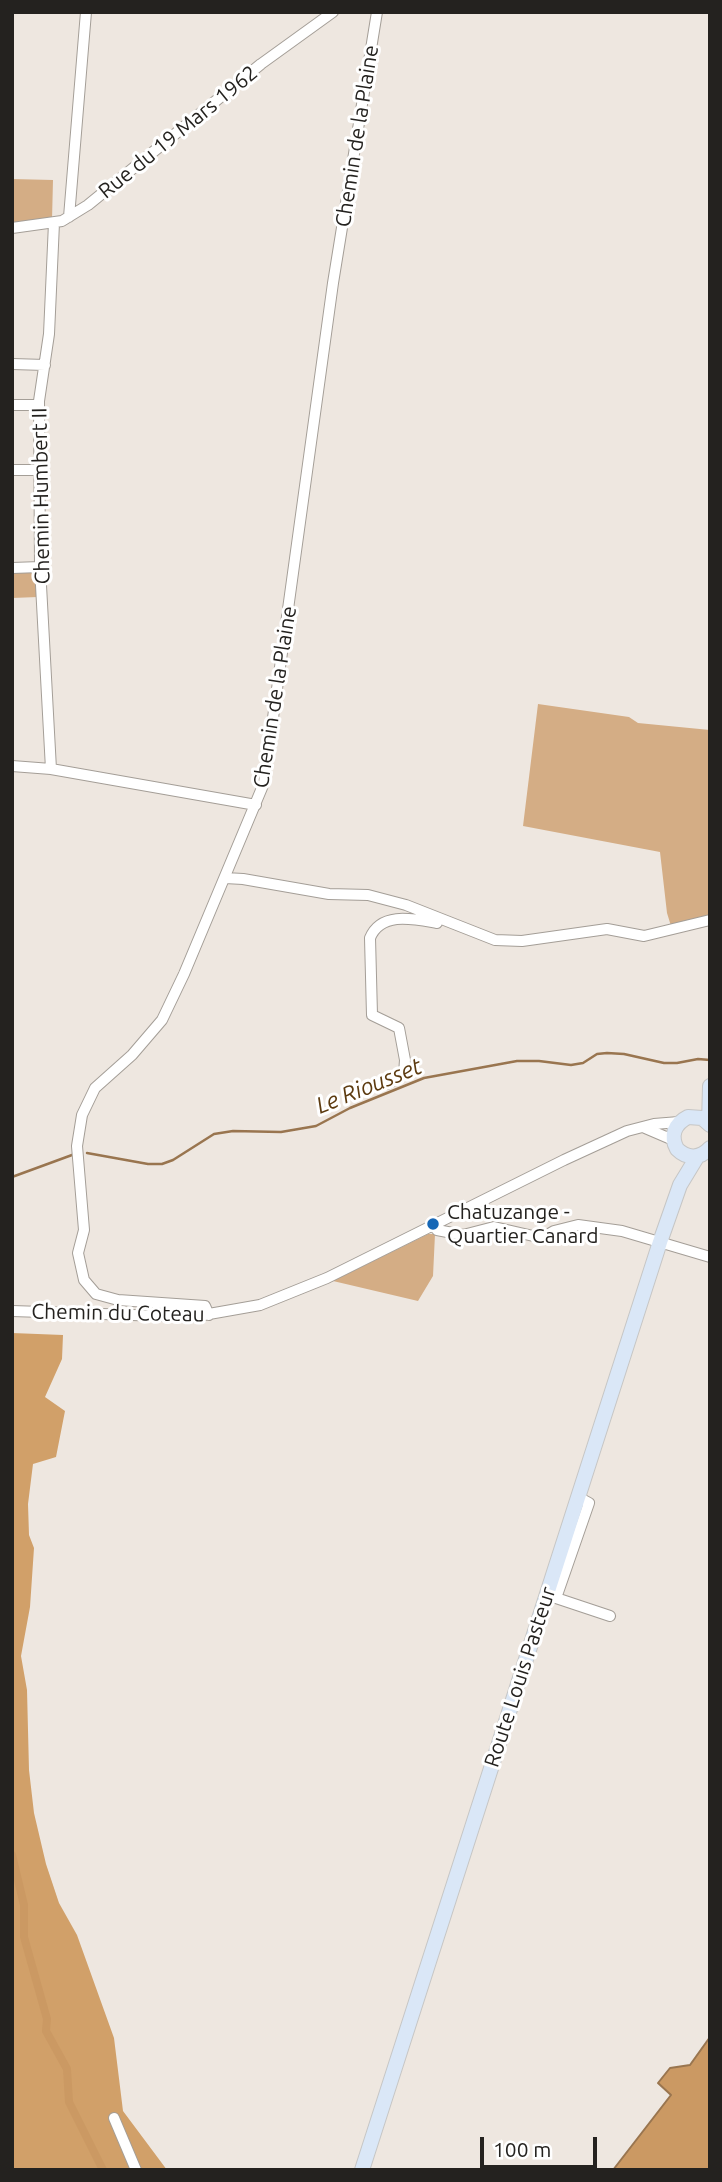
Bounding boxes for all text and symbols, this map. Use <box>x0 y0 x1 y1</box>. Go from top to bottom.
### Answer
street label: Chemin de la Plaine <box>330 43 384 229</box>
street label: Rue du 19 Mars 1962 <box>93 60 263 204</box>
street label: Chemin Humbert II <box>27 407 55 585</box>
street label: Chemin de la Plaine <box>248 604 302 790</box>
water label: Le Riousset <box>312 1052 426 1120</box>
place label: Chatuzange - Quartier Canard <box>447 1199 598 1249</box>
marker: Chatuzange - Quartier Canard <box>425 1216 441 1232</box>
street label: Chemin du Coteau <box>31 1299 205 1327</box>
street label: Route Louis Pasteur <box>479 1584 561 1770</box>
scale bar <box>484 2122 601 2166</box>
text: 100 m <box>493 2137 551 2161</box>

